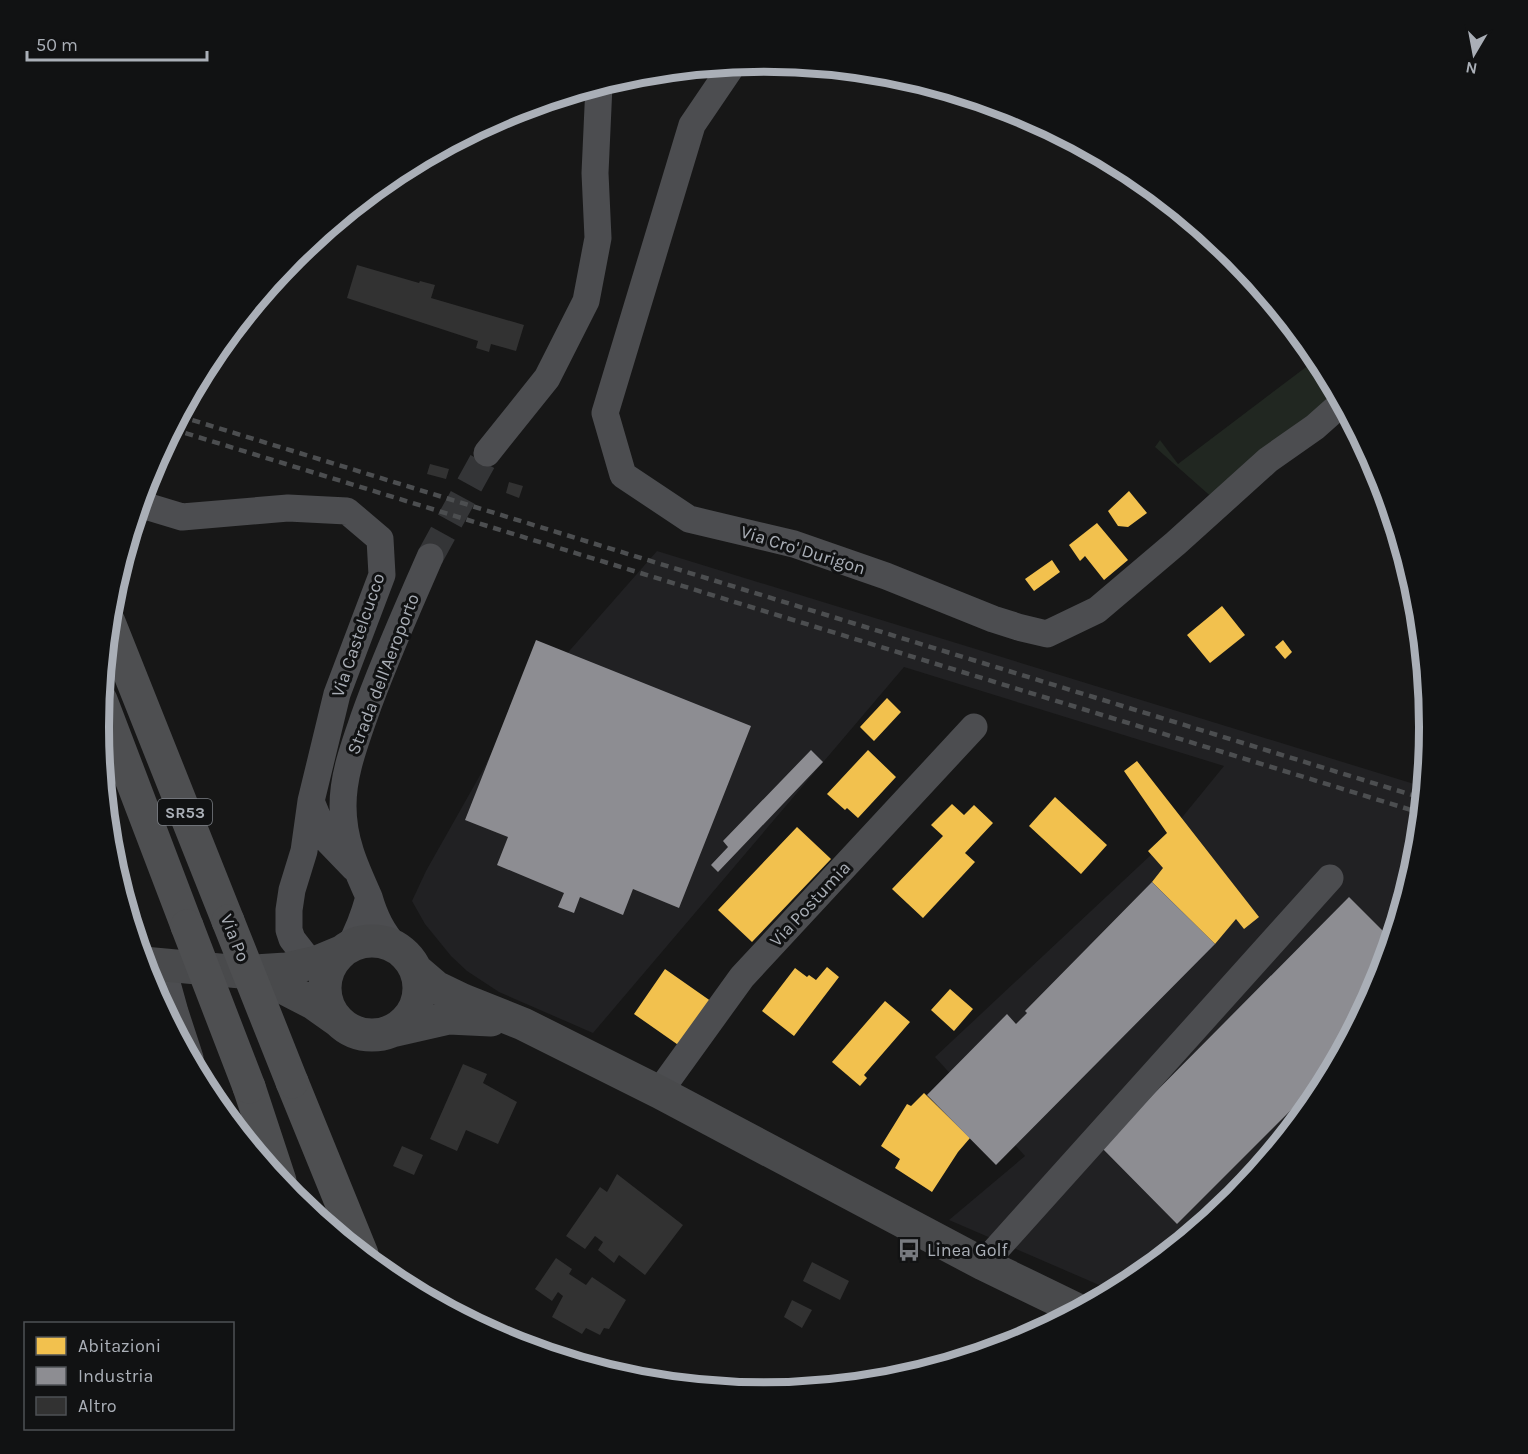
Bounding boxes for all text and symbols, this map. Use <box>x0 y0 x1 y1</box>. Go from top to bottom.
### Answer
scale bar <box>27 24 207 62</box>
north arrow <box>1444 24 1504 84</box>
text: 50 m <box>36 34 78 56</box>
text: N <box>1464 58 1479 79</box>
street label: Via Cro' Durigon <box>738 521 868 579</box>
street label: Via Castelcucco <box>326 570 390 700</box>
street label: Strada dell'Aeroporto <box>342 590 424 758</box>
road number: SR53 <box>158 799 212 825</box>
street label: Via Postumia <box>765 857 855 951</box>
street label: Via Po <box>216 911 254 965</box>
bus stop icon: Linea Golf <box>896 1237 922 1263</box>
place label: Linea Golf <box>927 1239 1009 1261</box>
legend <box>24 1322 234 1430</box>
text: Abitazioni <box>78 1335 161 1357</box>
text: Industria <box>78 1365 153 1387</box>
text: Altro <box>78 1395 117 1417</box>

